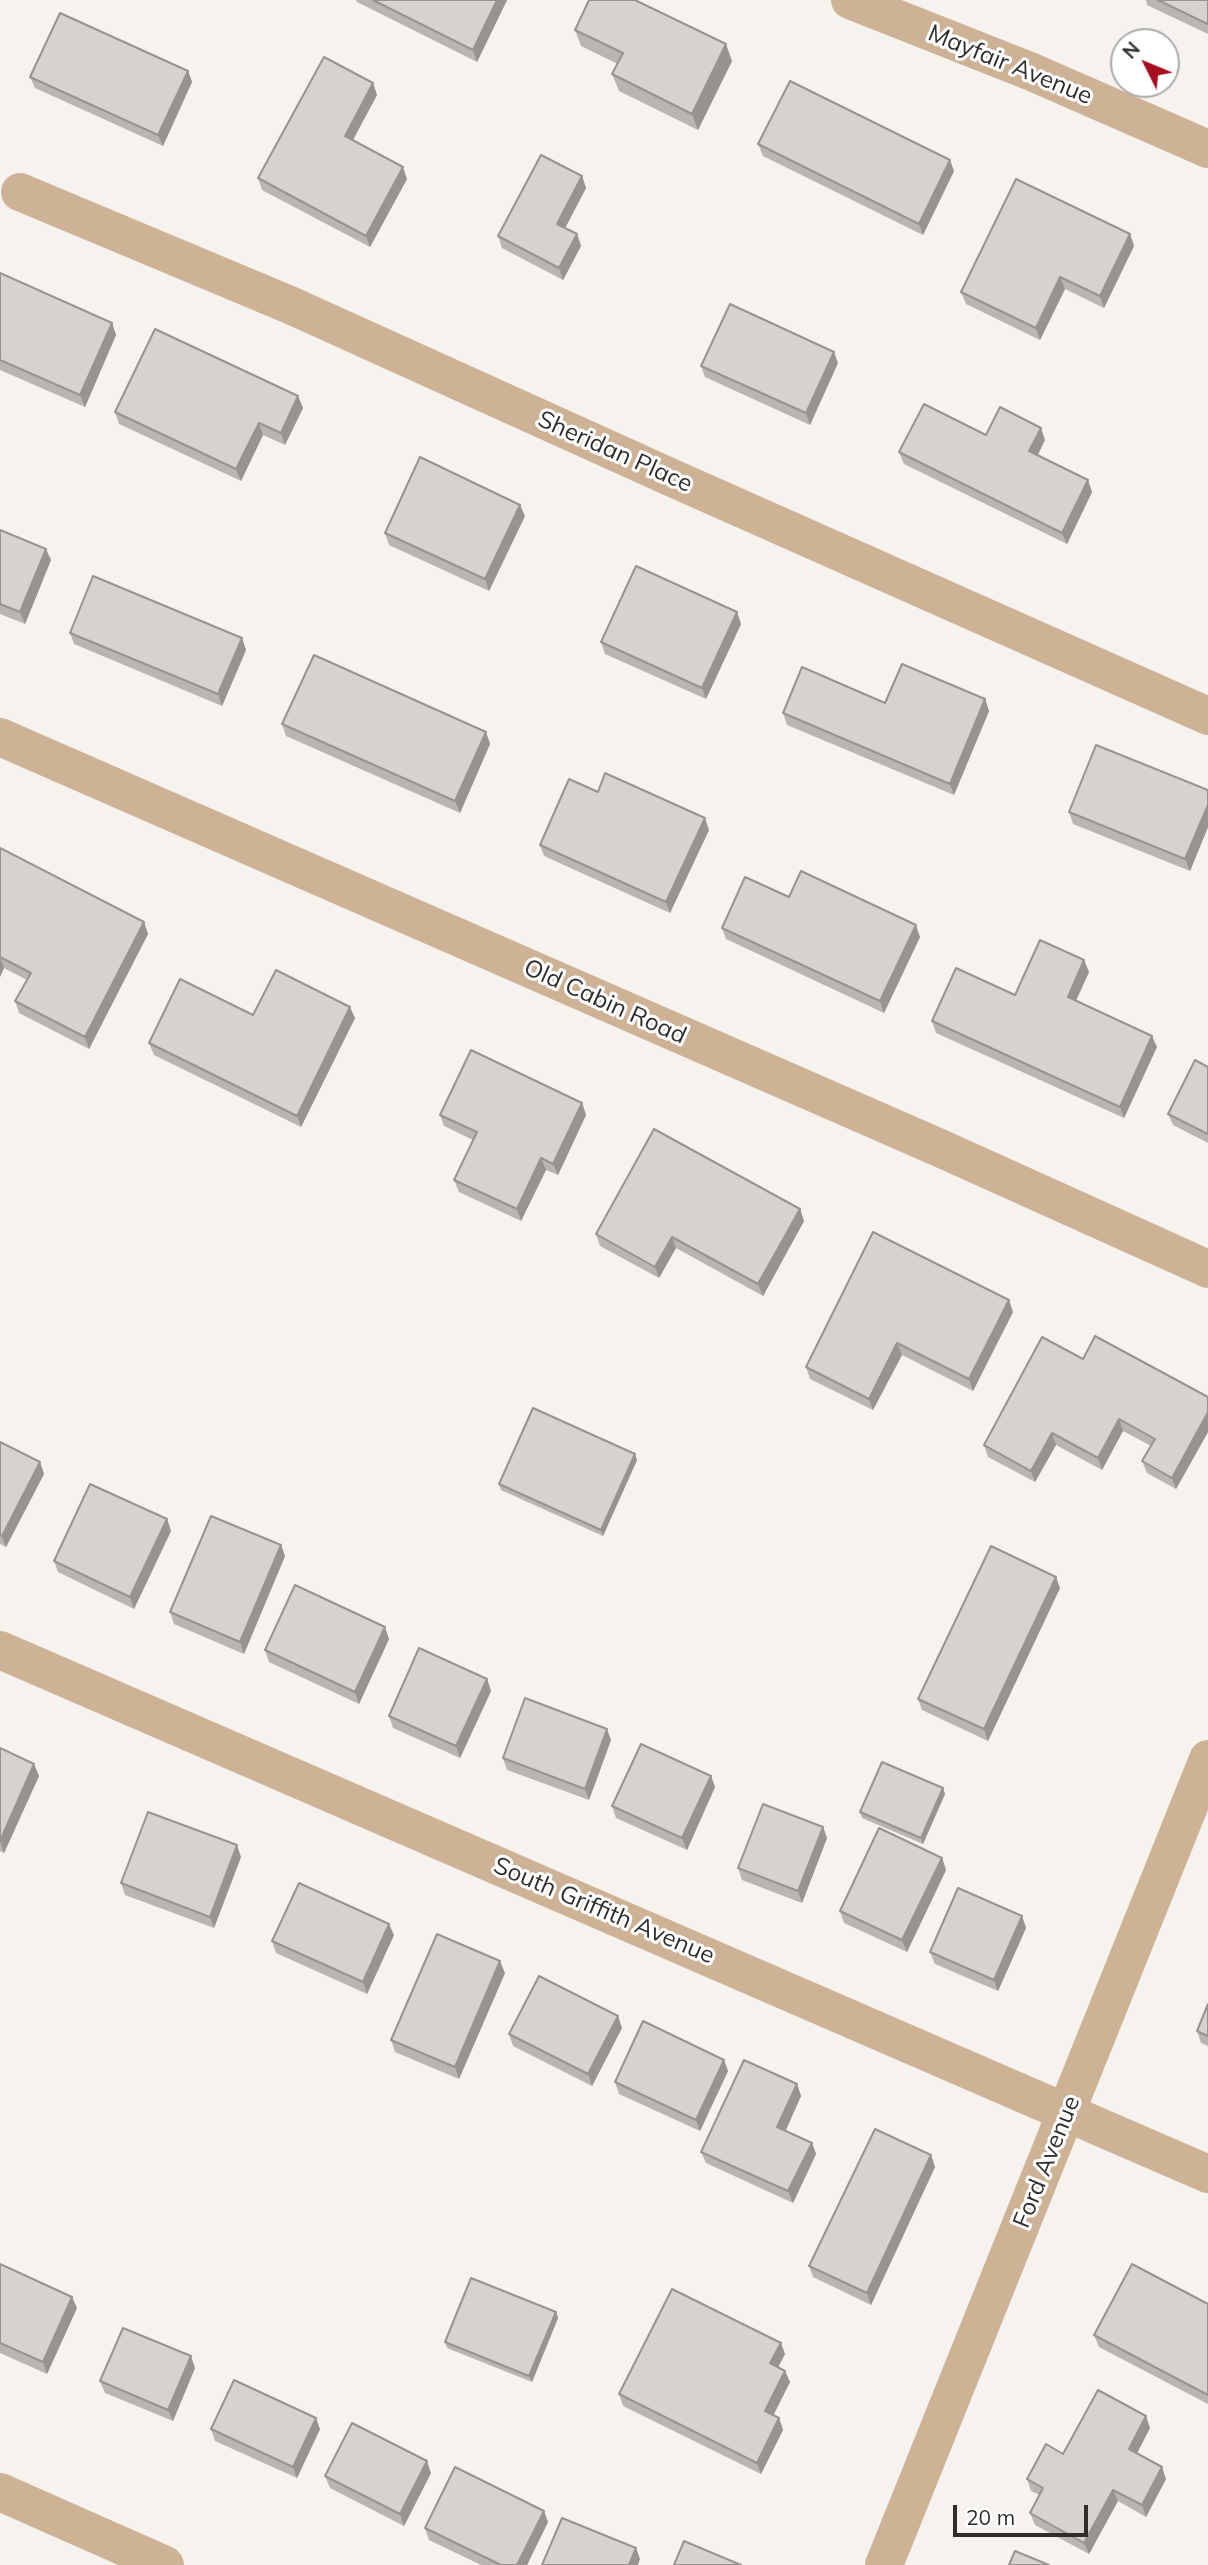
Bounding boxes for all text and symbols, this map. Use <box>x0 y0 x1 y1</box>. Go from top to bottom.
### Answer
street label: Mayfair Avenue <box>924 19 1096 111</box>
north arrow <box>1110 28 1180 98</box>
text: N <box>1117 37 1145 63</box>
street label: Sheridan Place <box>533 405 697 499</box>
street label: Old Cabin Road <box>519 953 691 1051</box>
street label: South Griffith Avenue <box>489 1851 719 1971</box>
street label: Ford Avenue <box>1008 2092 1086 2232</box>
scale bar <box>956 2492 1091 2536</box>
text: 20 m <box>966 2504 1015 2530</box>

